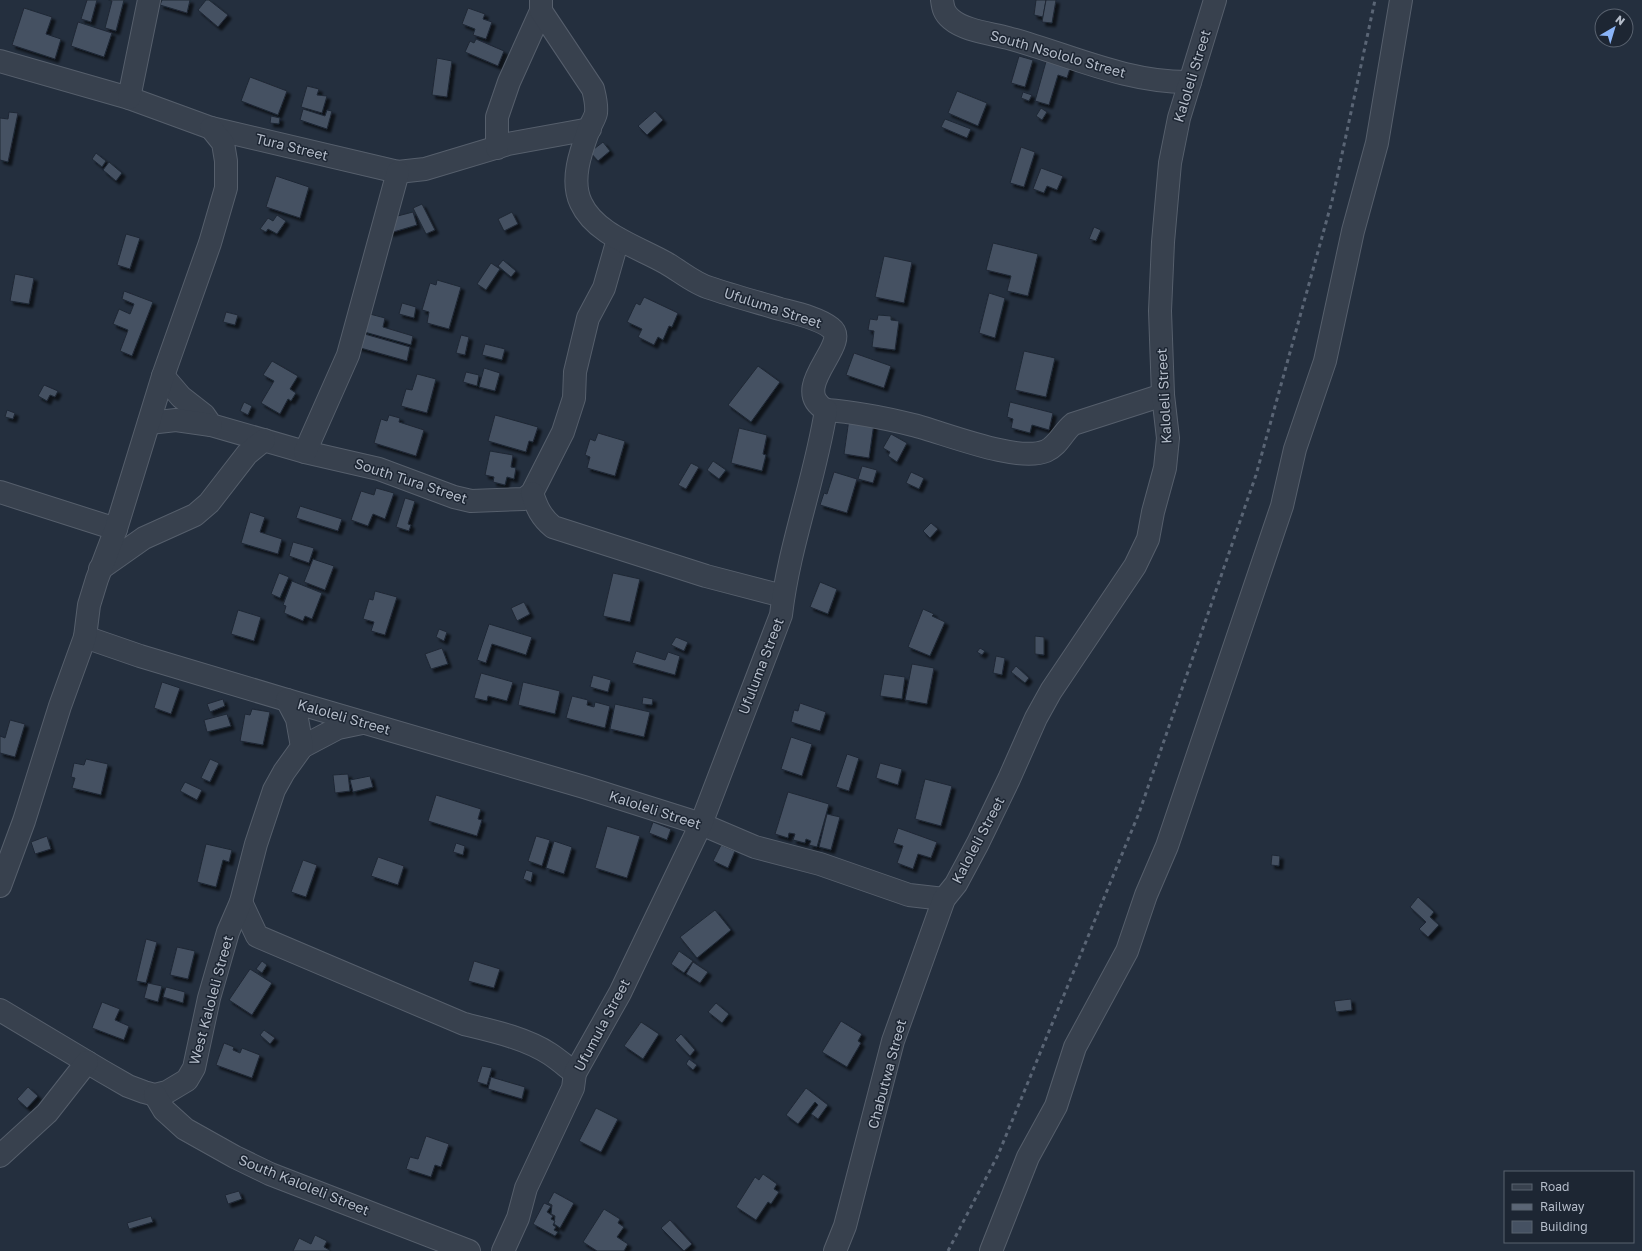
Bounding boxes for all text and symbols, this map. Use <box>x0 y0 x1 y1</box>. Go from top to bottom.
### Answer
north arrow <box>1594 8 1634 48</box>
text: N <box>1613 12 1628 27</box>
street label: South Nsololo Street <box>988 26 1128 81</box>
street label: Kaloleli Street <box>1169 28 1214 124</box>
street label: Tura Street <box>254 129 330 164</box>
street label: Ufuluma Street <box>722 284 824 331</box>
street label: Kaloleli Street <box>1153 348 1174 444</box>
street label: South Tura Street <box>353 454 470 507</box>
street label: Ufuluma Street <box>734 615 787 716</box>
street label: Kaloleli Street <box>296 695 393 738</box>
street label: Kaloleli Street <box>607 787 703 832</box>
street label: Kaloleli Street <box>948 793 1008 886</box>
street label: West Kaloleli Street <box>185 933 236 1066</box>
street label: Ufumula Street <box>570 976 633 1074</box>
street label: Chabutwa Street <box>864 1017 909 1131</box>
street label: South Kaloleli Street <box>236 1151 372 1219</box>
legend <box>1504 1171 1634 1243</box>
text: Road <box>1540 1179 1569 1194</box>
text: Railway <box>1540 1199 1585 1214</box>
text: Building <box>1540 1219 1588 1234</box>

